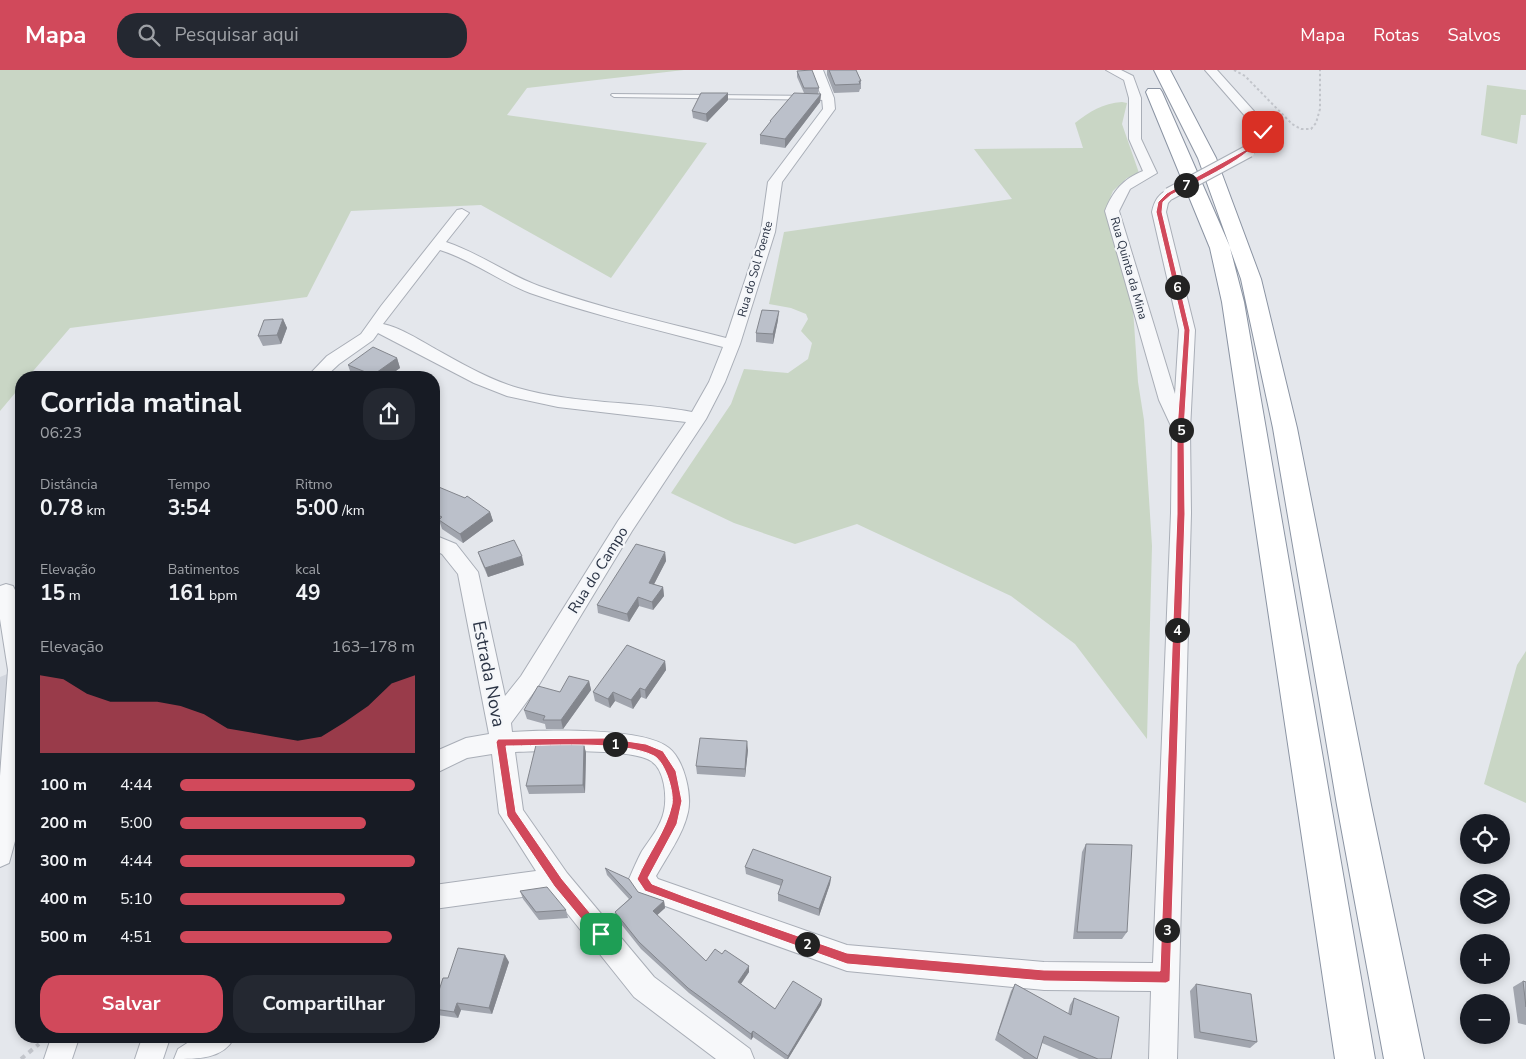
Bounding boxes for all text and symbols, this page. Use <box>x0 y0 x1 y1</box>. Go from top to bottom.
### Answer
search box <box>117 13 467 58</box>
text: Mapa <box>25 19 87 51</box>
icon: search <box>135 21 163 49</box>
text: Pesquisar aqui <box>175 22 299 48</box>
text: Mapa <box>1300 23 1345 47</box>
text: Rotas <box>1373 23 1419 47</box>
text: Salvos <box>1447 23 1501 47</box>
pin <box>1242 111 1284 153</box>
icon: check <box>1249 118 1277 146</box>
pin: 7 <box>1174 172 1198 198</box>
text: 7 <box>1182 176 1191 195</box>
street label: Rua Quinta da Mina <box>1107 215 1151 321</box>
street label: Rua do Sol Poente <box>734 219 776 319</box>
pin: 6 <box>1164 274 1190 300</box>
text: 6 <box>1173 278 1182 297</box>
text: Corrida matinal <box>40 384 241 422</box>
button: share <box>363 388 415 440</box>
pin: 5 <box>1168 418 1194 442</box>
text: 5 <box>1177 421 1186 440</box>
text: 06:23 <box>40 422 82 444</box>
text: Distância <box>40 475 98 494</box>
text: Tempo <box>168 475 210 494</box>
text: Ritmo <box>295 475 333 494</box>
text: 0.78 <box>40 494 83 522</box>
text: 3:54 <box>168 494 211 522</box>
text: 5:00 <box>295 494 338 522</box>
text: km <box>83 501 106 520</box>
text: /km <box>338 501 365 520</box>
street label: Rua do Campo <box>563 523 633 617</box>
text: Elevação <box>40 560 96 579</box>
text: Batimentos <box>168 560 239 579</box>
text: kcal <box>295 560 320 579</box>
text: 15 <box>40 579 65 607</box>
text: 161 <box>168 579 205 607</box>
text: 49 <box>295 579 321 607</box>
text: m <box>65 586 81 605</box>
text: bpm <box>205 586 237 605</box>
pin: 4 <box>1164 618 1190 642</box>
street label: Estrada Nova <box>467 619 511 729</box>
text: 4 <box>1173 621 1182 640</box>
text: Elevação <box>40 636 104 658</box>
text: 163–178 m <box>332 636 415 658</box>
pin: 1 <box>602 732 628 756</box>
text: 1 <box>611 735 620 754</box>
text: 100 m <box>40 774 87 796</box>
text: 4:44 <box>120 774 152 796</box>
text: 200 m <box>40 812 87 834</box>
text: 5:00 <box>120 812 152 834</box>
map controls <box>1460 814 1510 1044</box>
button: locate <box>1460 814 1510 864</box>
text: 300 m <box>40 850 87 872</box>
text: 4:44 <box>120 850 152 872</box>
button: layers <box>1460 874 1510 924</box>
text: 400 m <box>40 888 87 910</box>
text: 5:10 <box>120 888 152 910</box>
pin <box>580 913 622 955</box>
pin: 3 <box>1154 918 1180 942</box>
icon: arrive <box>587 920 615 948</box>
text: 3 <box>1163 921 1172 940</box>
text: 500 m <box>40 926 87 948</box>
text: 4:51 <box>120 926 152 948</box>
pin: 2 <box>794 932 820 956</box>
button: + <box>1460 934 1510 984</box>
text: 2 <box>803 935 812 954</box>
button: Salvar <box>40 975 223 1033</box>
button: Compartilhar <box>233 975 415 1033</box>
button: − <box>1460 994 1510 1044</box>

